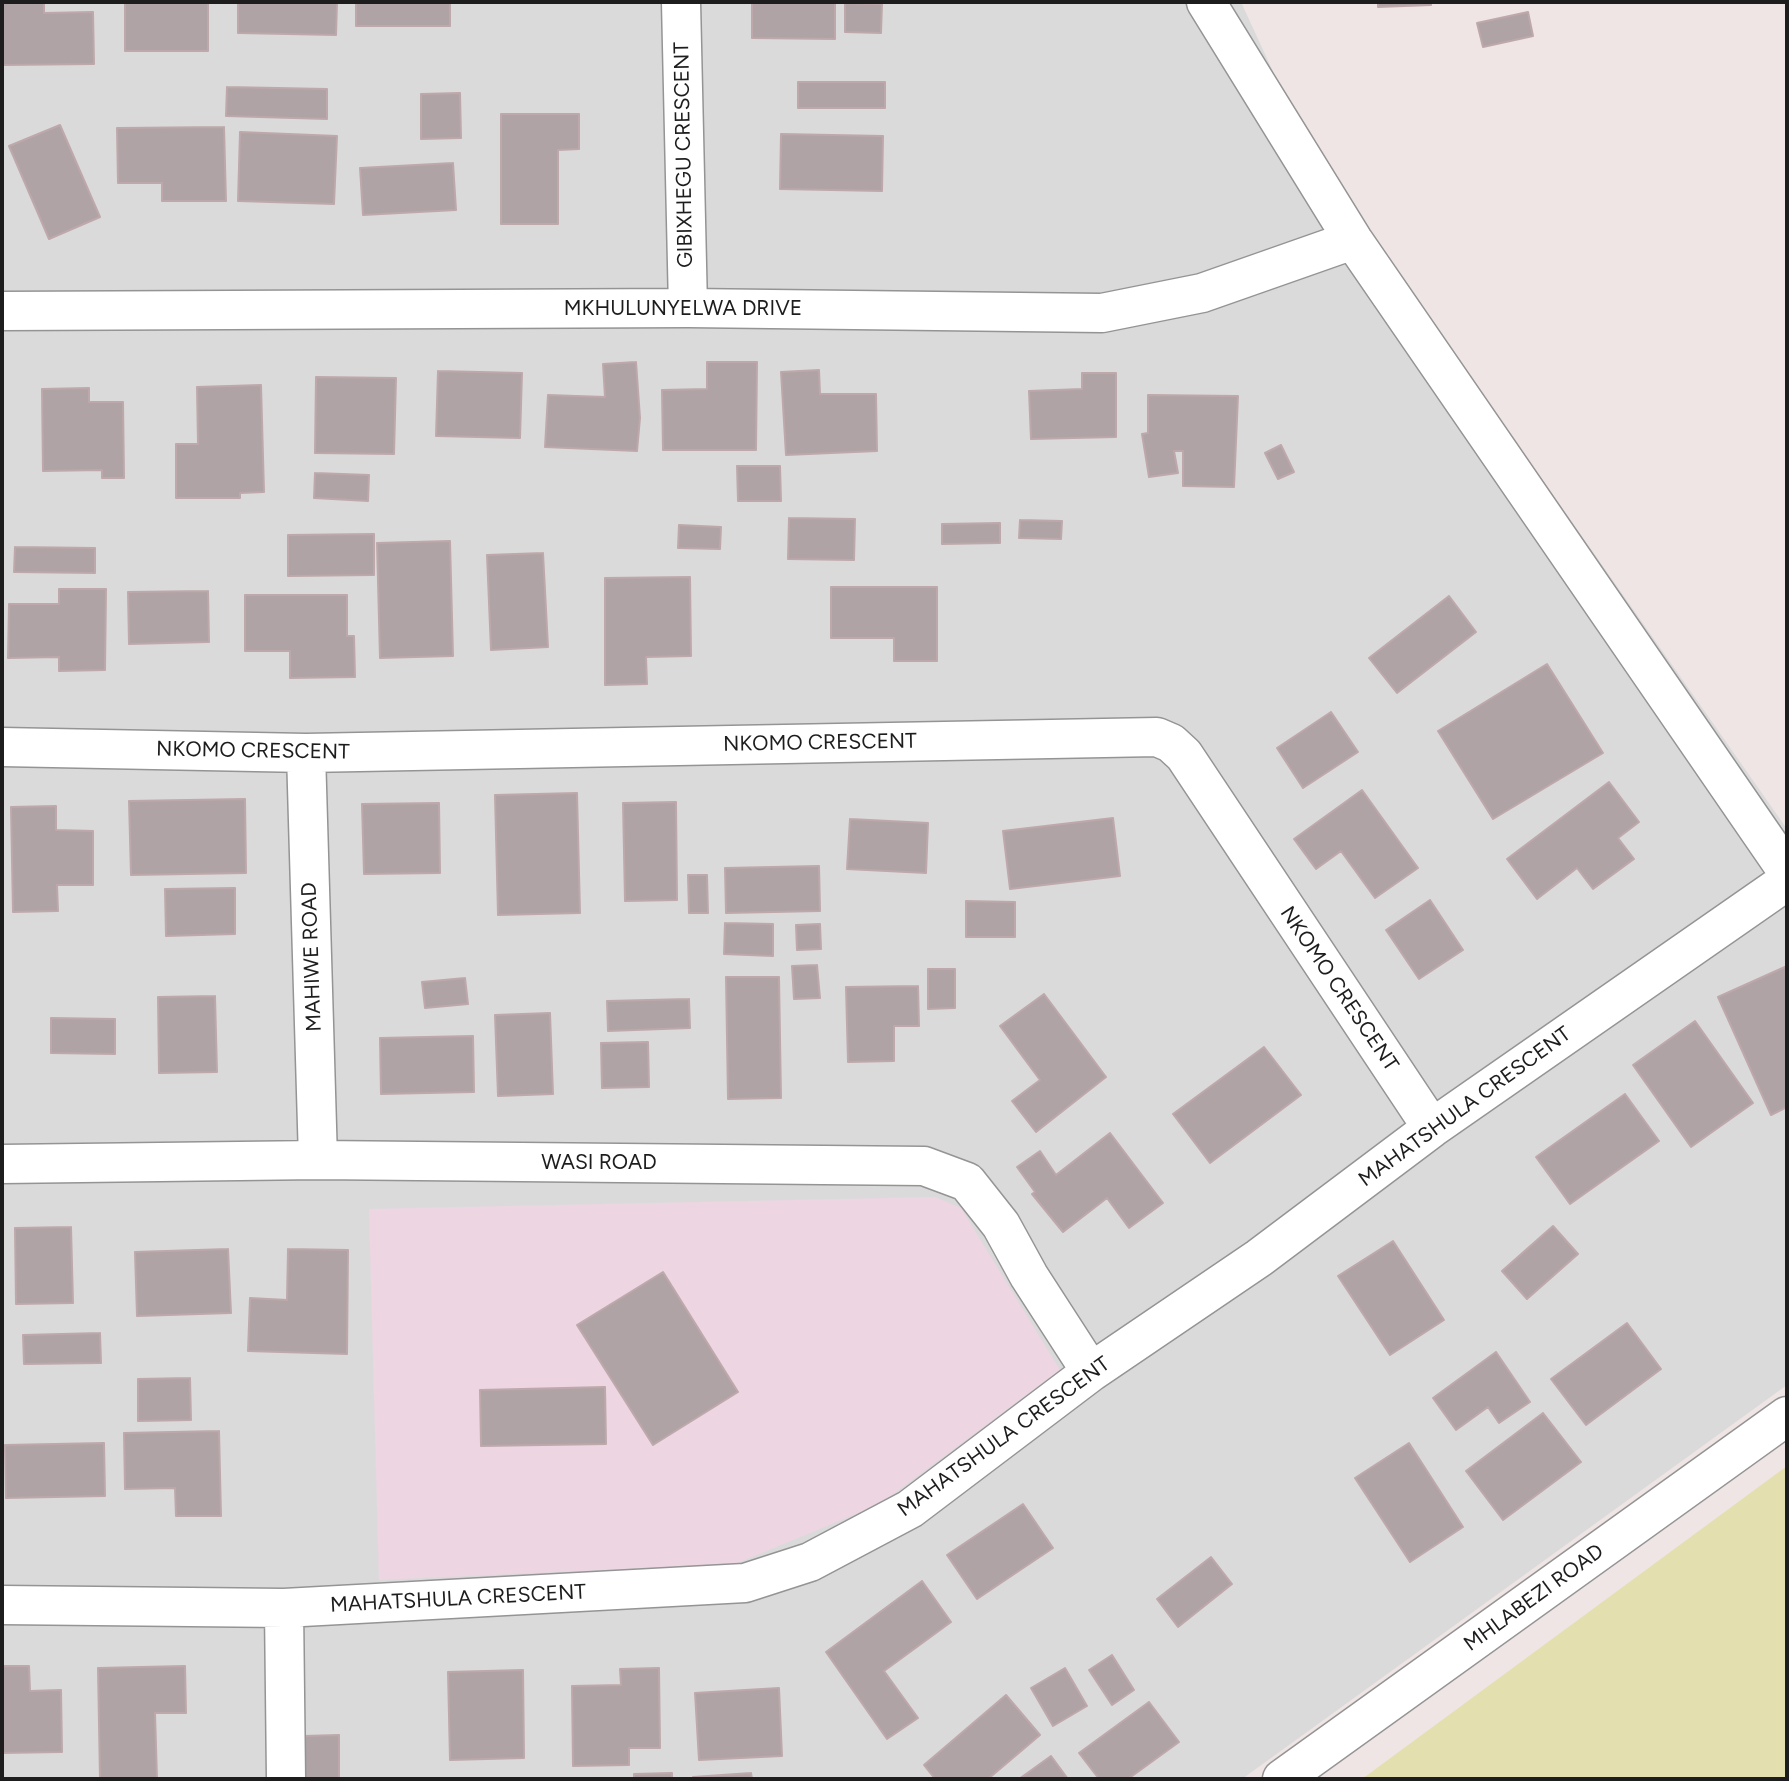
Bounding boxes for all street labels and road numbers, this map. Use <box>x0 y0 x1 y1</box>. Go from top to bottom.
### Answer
street label: GIBIXHEGU CRESCENT <box>669 42 699 268</box>
street label: MKHULUNYELWA DRIVE <box>564 296 802 322</box>
street label: NKOMO CRESCENT <box>723 729 917 757</box>
street label: NKOMO CRESCENT <box>156 737 350 765</box>
street label: MAHIWE ROAD <box>297 882 327 1032</box>
street label: NKOMO CRESCENT <box>1274 902 1404 1076</box>
street label: MAHATSHULA CRESCENT <box>1354 1022 1576 1192</box>
street label: WASI ROAD <box>541 1150 657 1176</box>
street label: MAHATSHULA CRESCENT <box>893 1352 1115 1522</box>
street label: MHLABEZI ROAD <box>1459 1539 1609 1657</box>
street label: MAHATSHULA CRESCENT <box>329 1580 587 1618</box>

